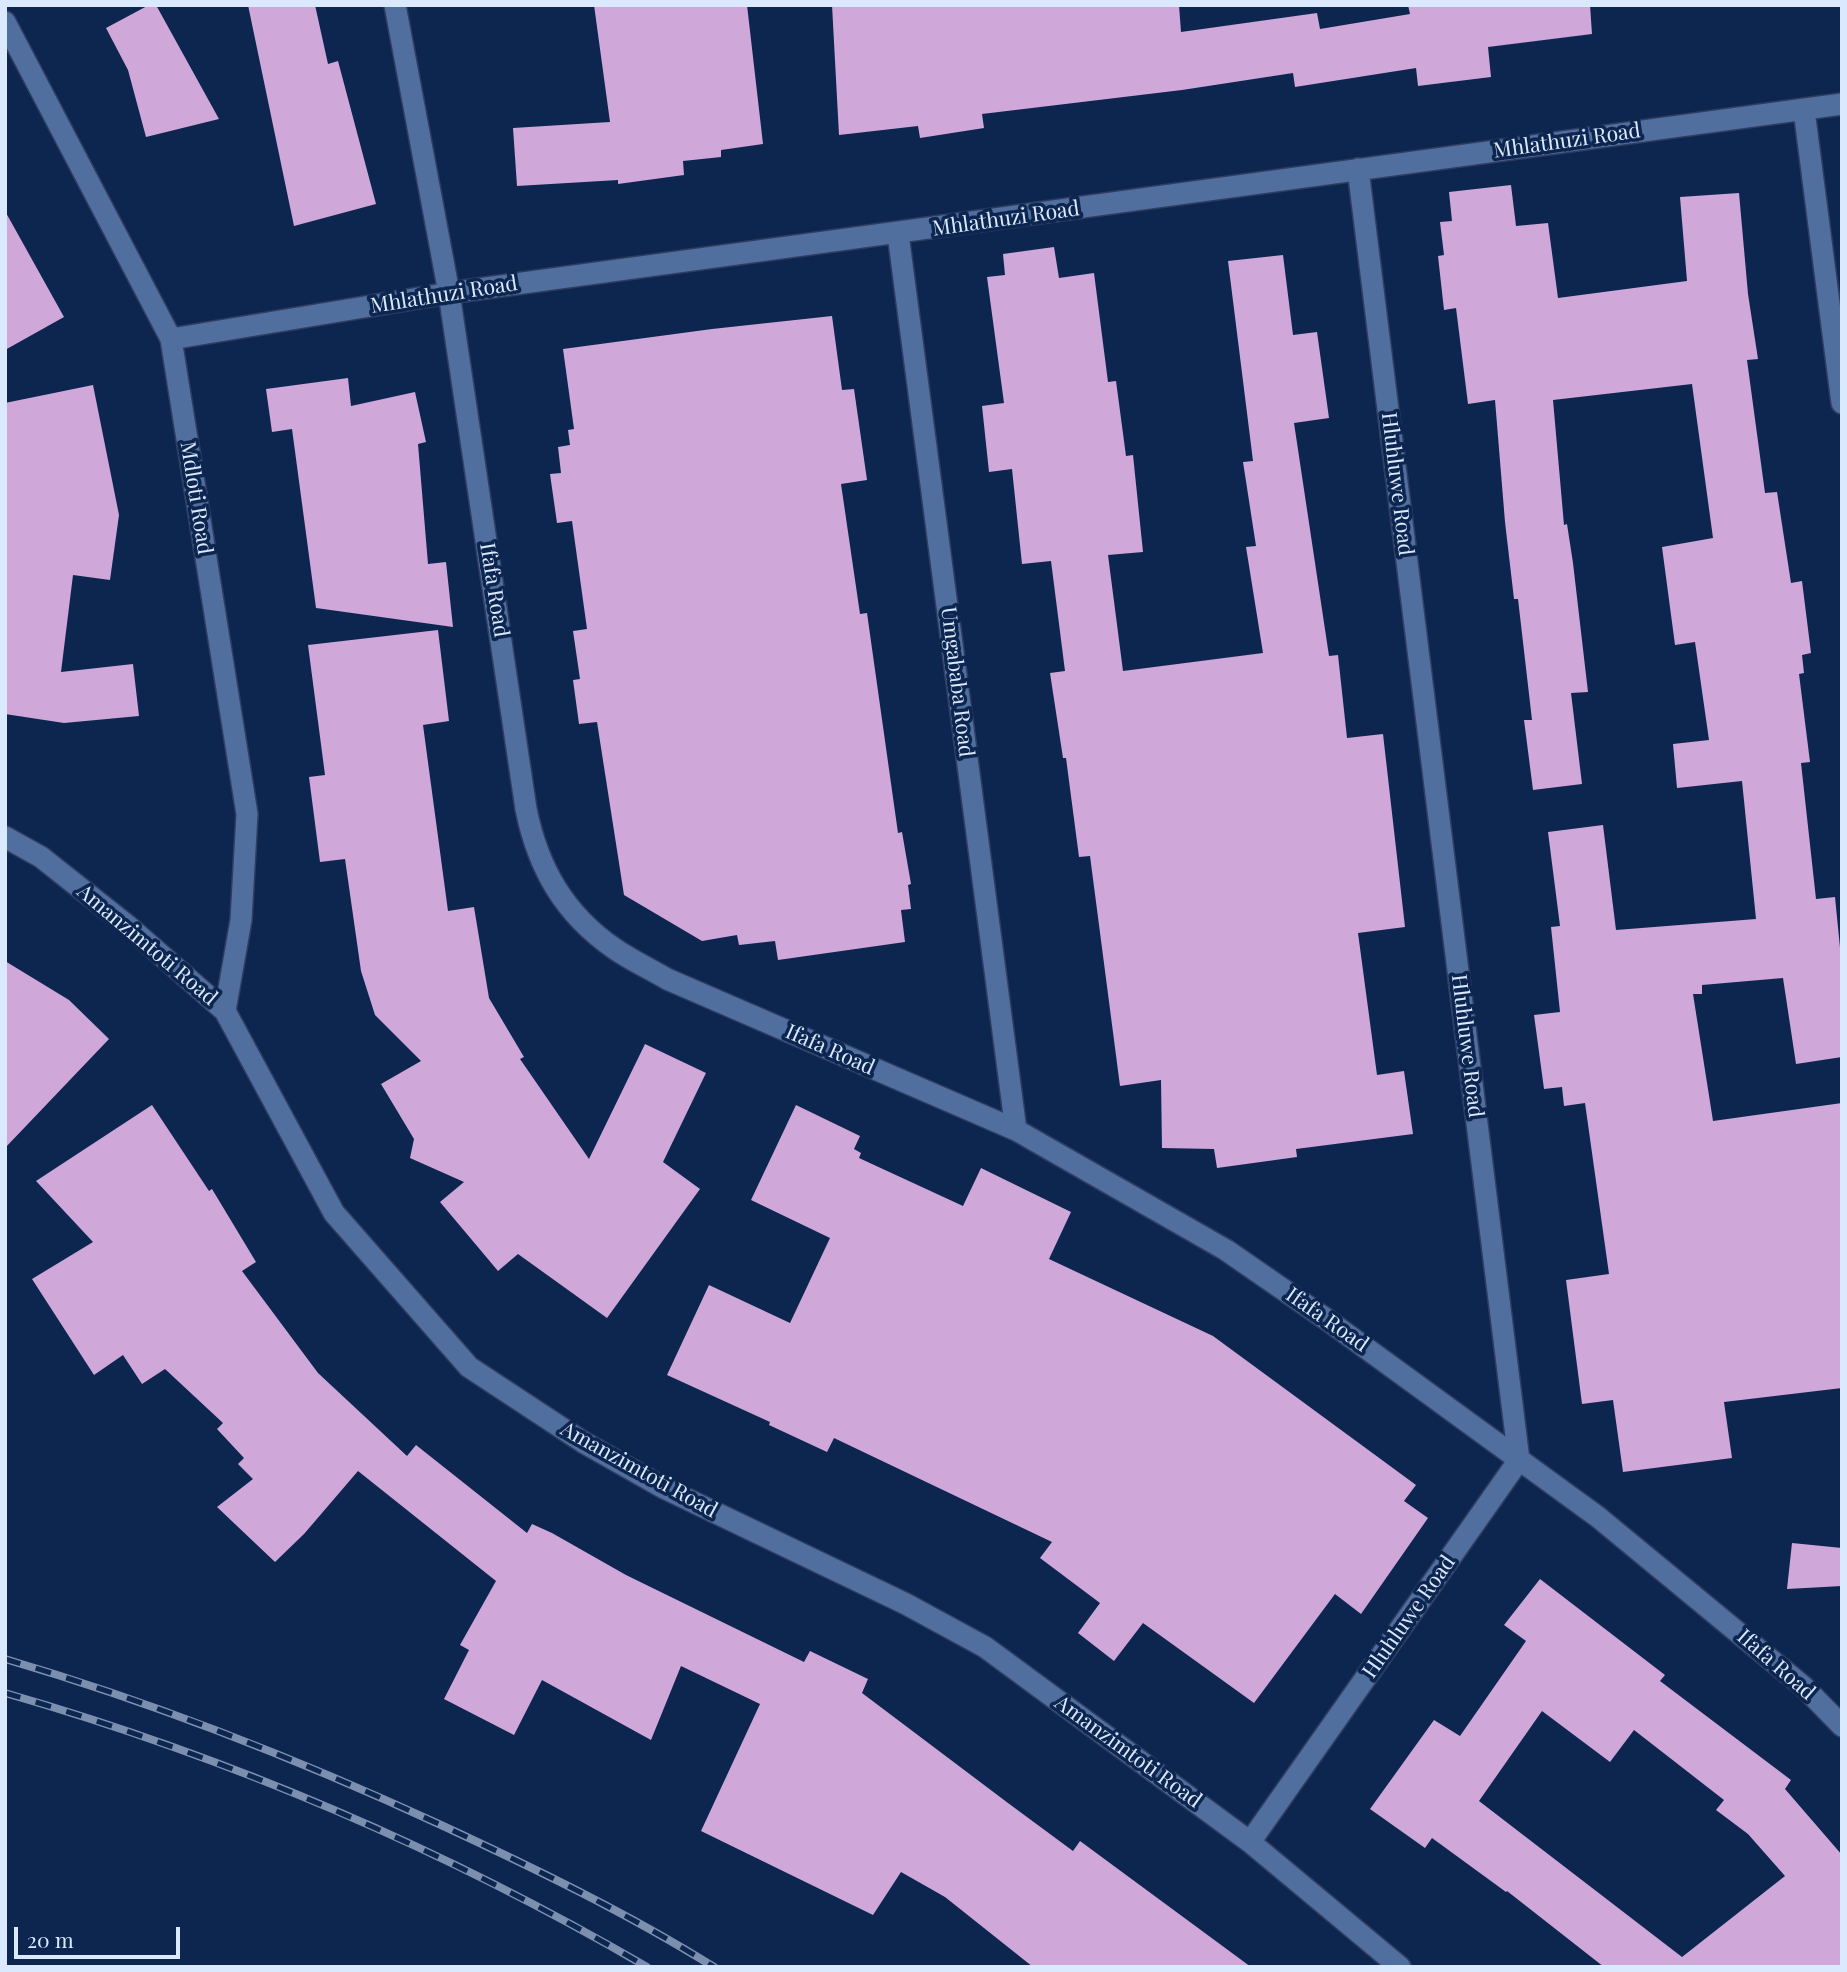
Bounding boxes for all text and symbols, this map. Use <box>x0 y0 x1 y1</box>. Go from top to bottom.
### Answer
street label: Mhlathuzi Road <box>1492 118 1642 164</box>
street label: Mhlathuzi Road <box>931 196 1081 242</box>
street label: Mhlathuzi Road <box>369 271 519 319</box>
street label: Hluhluwe Road <box>1376 411 1418 557</box>
street label: Mdloti Road <box>175 440 217 556</box>
street label: Ifafa Road <box>474 541 514 639</box>
street label: Umgababa Road <box>935 605 979 759</box>
street label: Amanzimtoti Road <box>72 879 222 1011</box>
street label: Hluhluwe Road <box>1446 973 1488 1119</box>
street label: Ifafa Road <box>781 1019 879 1081</box>
street label: Ifafa Road <box>1281 1282 1373 1358</box>
street label: Amanzimtoti Road <box>556 1417 722 1523</box>
street label: Hluhluwe Road <box>1357 1551 1461 1683</box>
street label: Ifafa Road <box>1732 1624 1820 1706</box>
street label: Amanzimtoti Road <box>1050 1690 1206 1814</box>
scale bar <box>18 1912 184 1956</box>
text: 20 m <box>27 1925 74 1953</box>

